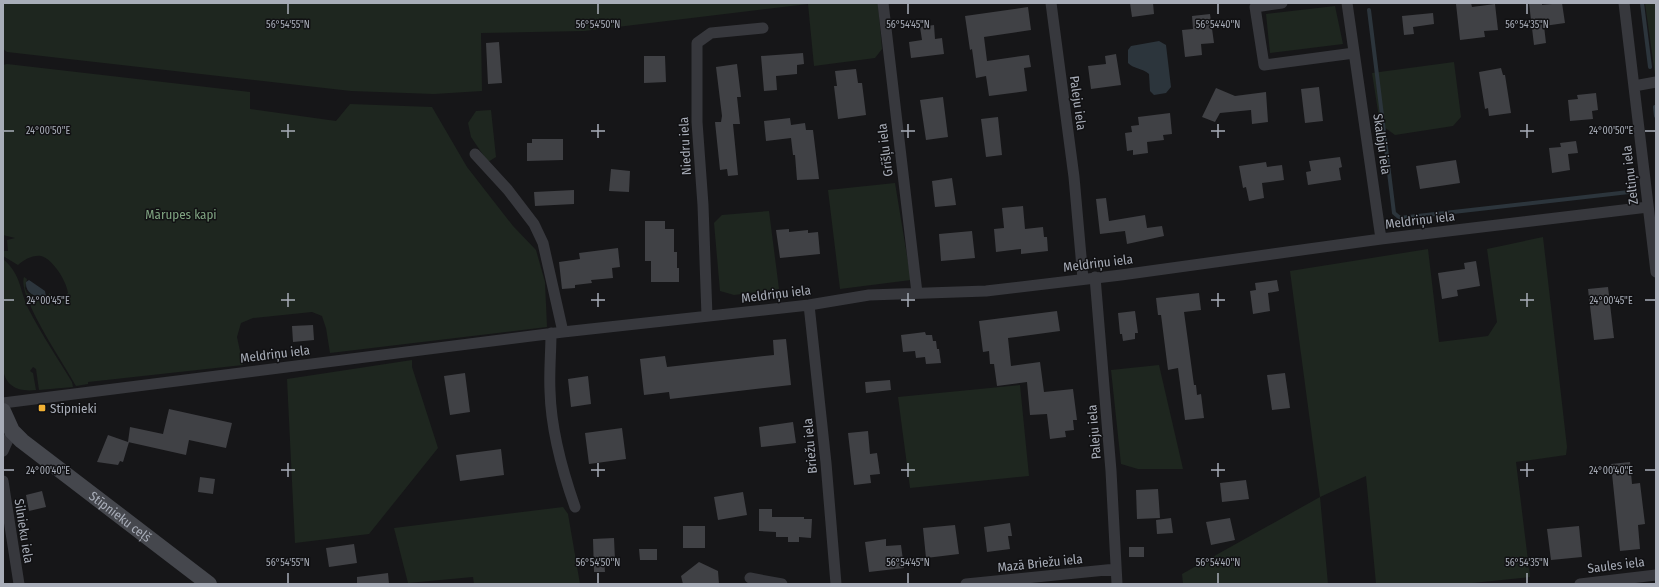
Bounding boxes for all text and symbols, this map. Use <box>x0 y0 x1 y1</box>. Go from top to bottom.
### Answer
text: 56°54'55"N <box>266 19 310 31</box>
text: 56°54'50"N <box>576 19 620 31</box>
text: 56°54'45"N <box>886 19 930 31</box>
text: 56°54'40"N <box>1196 19 1240 31</box>
text: 56°54'35"N <box>1505 19 1549 31</box>
street label: Paleju iela <box>1067 75 1089 131</box>
street label: Skalbju iela <box>1370 113 1394 175</box>
street label: Niedru iela <box>676 116 694 176</box>
street label: Grīšļu iela <box>874 122 897 177</box>
text: 24°00'50"E <box>26 125 70 137</box>
text: 24°00'50"E <box>1589 125 1633 137</box>
street label: Zeltiņu iela <box>1619 144 1642 205</box>
park label: Mārupes kapi <box>145 207 217 222</box>
street label: Meldriņu iela <box>1384 208 1456 233</box>
street label: Meldriņu iela <box>1062 251 1134 276</box>
street label: Meldriņu iela <box>740 282 812 307</box>
text: 24°00'45"E <box>26 295 70 307</box>
text: 24°00'45"E <box>1589 295 1633 307</box>
street label: Meldriņu iela <box>239 342 311 367</box>
place label: Stīpnieki <box>50 401 97 416</box>
marker: Stīpnieki <box>37 403 47 413</box>
street label: Paleju iela <box>1084 404 1104 460</box>
street label: Briežu iela <box>800 418 820 474</box>
text: 24°00'40"E <box>26 465 70 477</box>
text: 24°00'40"E <box>1589 465 1633 477</box>
street label: Stīpnieku ceļš <box>86 488 155 545</box>
street label: Silnieku iela <box>12 498 36 564</box>
street label: Mazā Briežu iela <box>997 551 1083 575</box>
street label: Saules iela <box>1587 554 1645 576</box>
text: 56°54'55"N <box>266 557 310 569</box>
text: 56°54'50"N <box>576 557 620 569</box>
text: 56°54'45"N <box>886 557 930 569</box>
text: 56°54'40"N <box>1196 557 1240 569</box>
text: 56°54'35"N <box>1505 557 1549 569</box>

